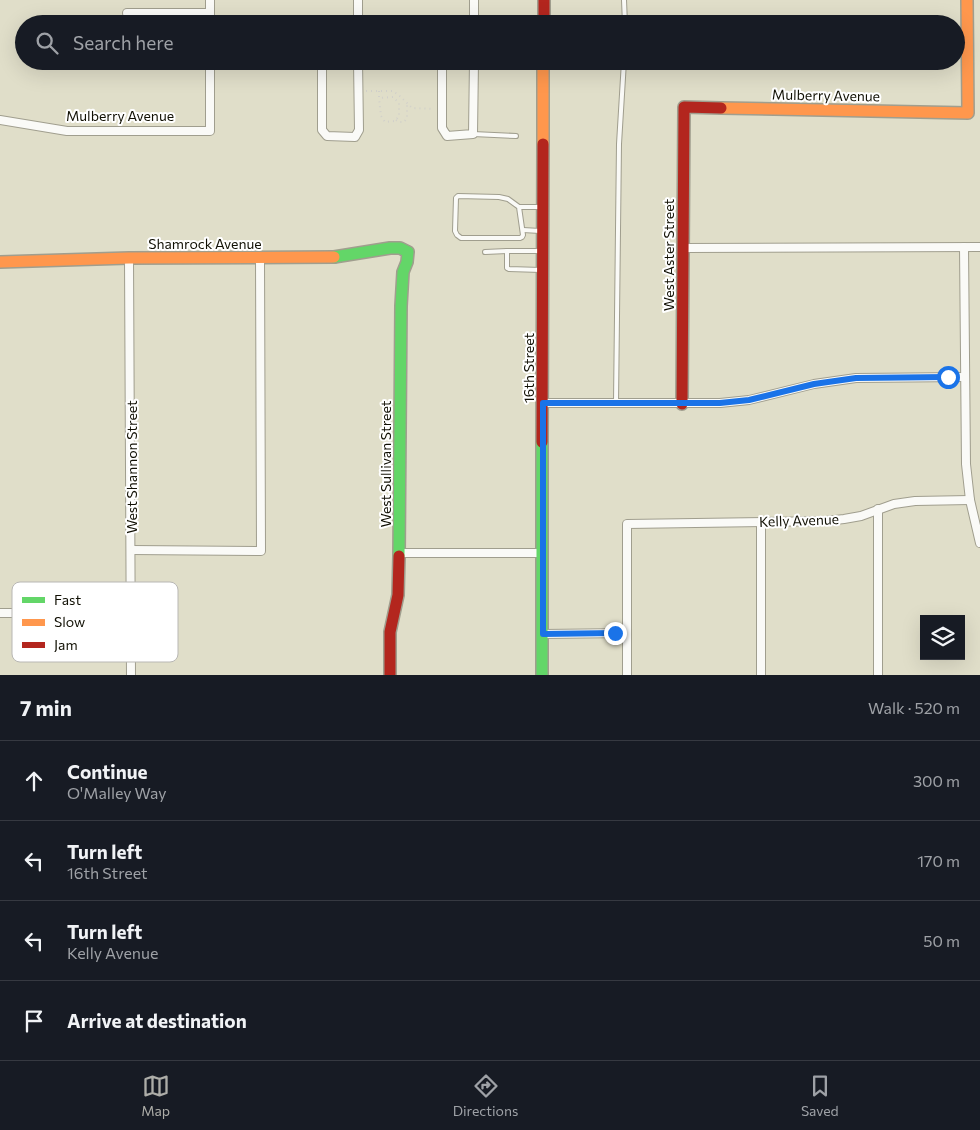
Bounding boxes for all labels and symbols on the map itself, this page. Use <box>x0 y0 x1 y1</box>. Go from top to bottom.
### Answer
street label: Mulberry Avenue <box>772 86 880 104</box>
street label: Mulberry Avenue <box>66 107 174 124</box>
street label: West Aster Street <box>660 199 677 311</box>
street label: Shamrock Avenue <box>148 235 262 252</box>
street label: 16th Street <box>520 332 537 403</box>
route start <box>937 366 960 389</box>
street label: West Shannon Street <box>123 400 140 534</box>
street label: West Sullivan Street <box>377 400 394 527</box>
street label: Kelly Avenue <box>759 510 839 530</box>
legend <box>12 582 178 662</box>
text: Fast <box>54 591 81 608</box>
text: Slow <box>54 613 85 630</box>
route end <box>604 622 627 645</box>
text: Jam <box>54 636 78 653</box>

